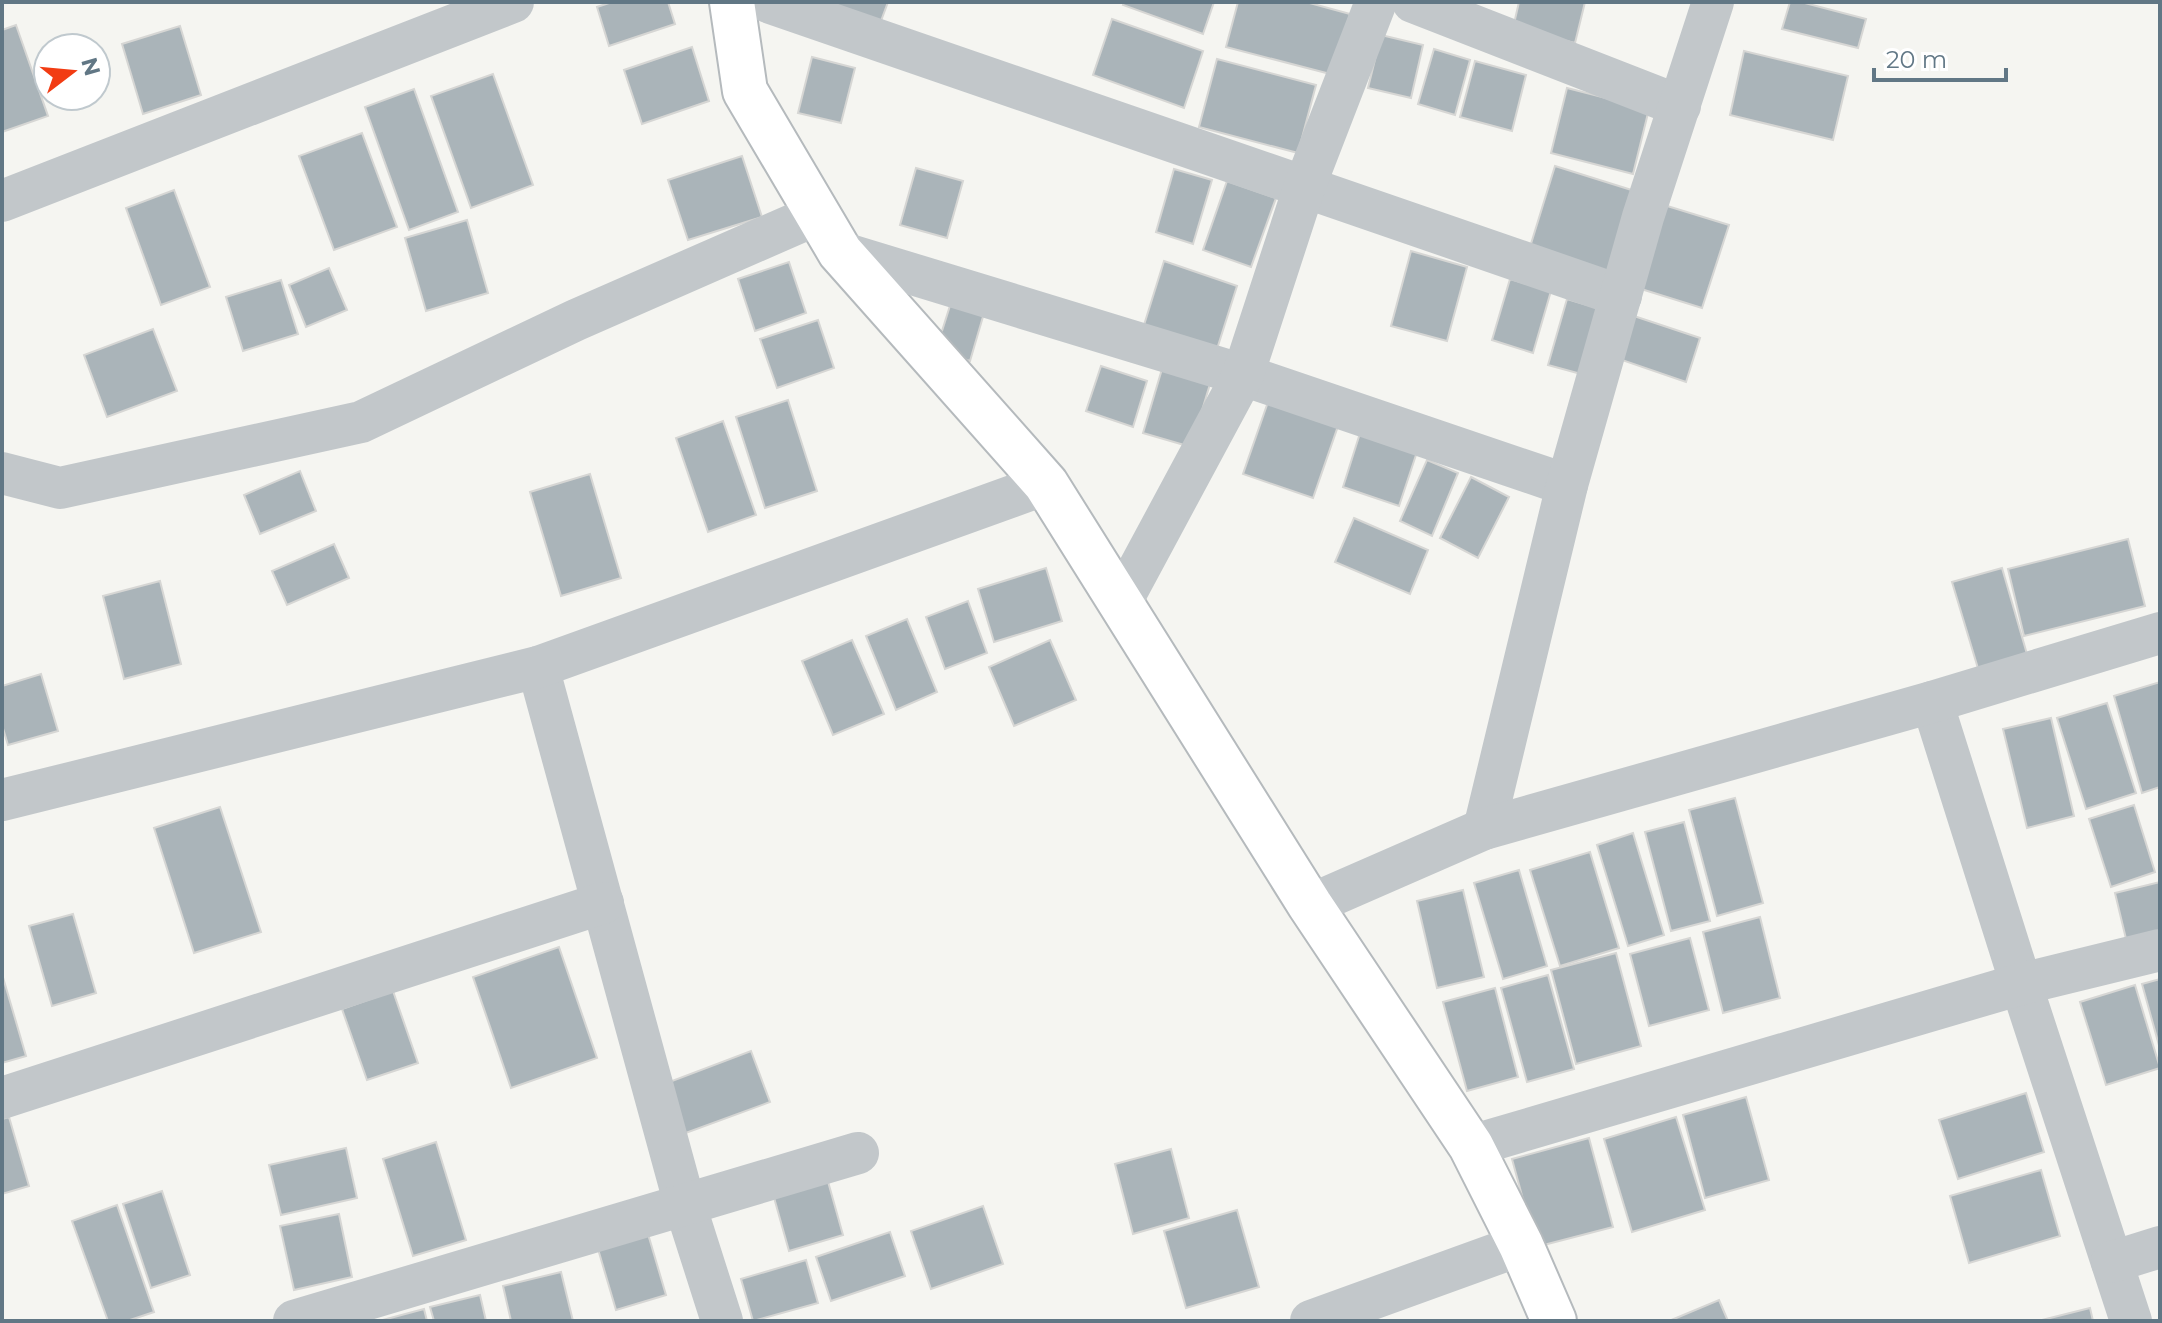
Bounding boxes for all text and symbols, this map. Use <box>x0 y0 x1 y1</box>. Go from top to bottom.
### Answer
north arrow <box>32 32 112 112</box>
scale bar <box>1874 32 2006 82</box>
text: 20 m <box>1886 45 1947 74</box>
text: N <box>75 54 106 79</box>

